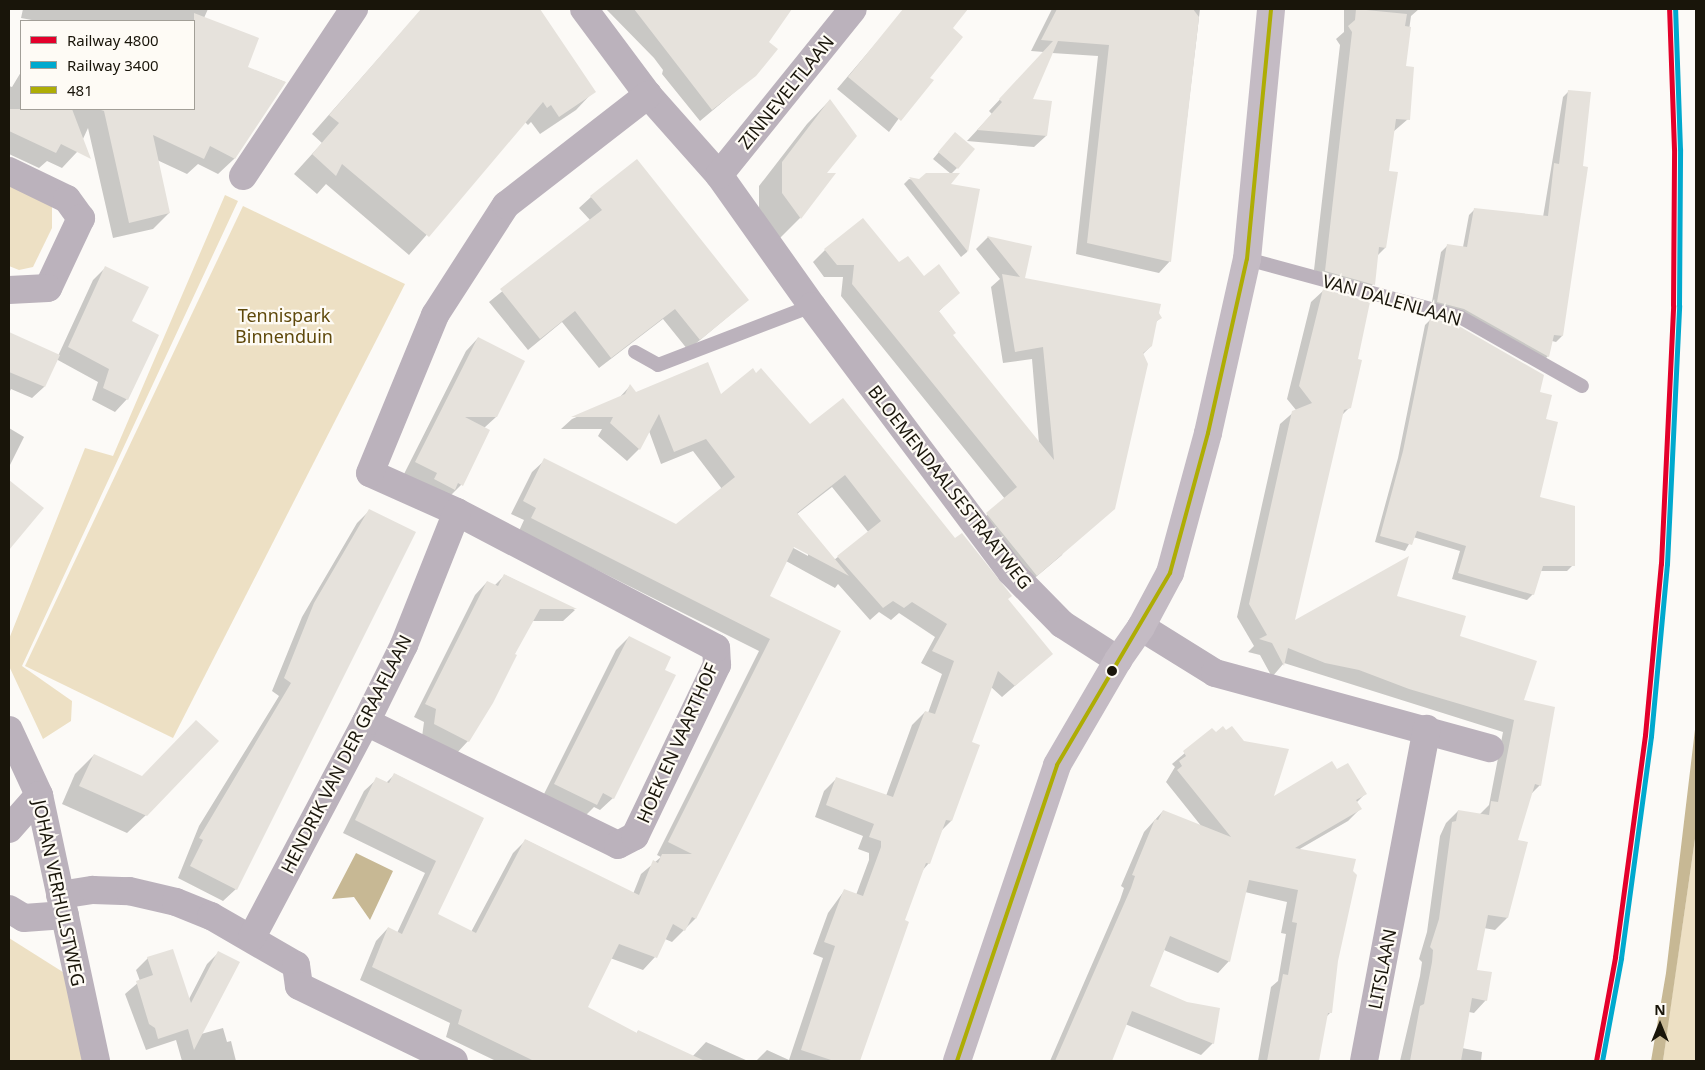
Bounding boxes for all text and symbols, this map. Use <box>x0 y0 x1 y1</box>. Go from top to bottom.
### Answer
legend <box>20 20 195 110</box>
text: Railway 4800 <box>67 30 159 50</box>
street label: ZINNEVELTLAAN <box>734 31 838 153</box>
text: Railway 3400 <box>67 55 159 75</box>
text: 481 <box>67 80 93 100</box>
street label: VAN DALENLAAN <box>1320 270 1464 330</box>
park label: Tennispark Binnenduin <box>235 305 333 348</box>
street label: BLOEMENDAALSESTRAATWEG <box>864 381 1036 593</box>
street label: HENDRIK VAN DER GRAAFLAAN <box>276 631 416 877</box>
street label: HOEK EN VAARTHOF <box>632 660 722 826</box>
unlabelled marker <box>1107 666 1117 676</box>
street label: JOHAN VERHULSTWEG <box>29 798 89 988</box>
street label: LITSLAAN <box>1364 927 1400 1011</box>
north arrow <box>1635 1000 1685 1050</box>
text: N <box>1654 1000 1666 1019</box>

